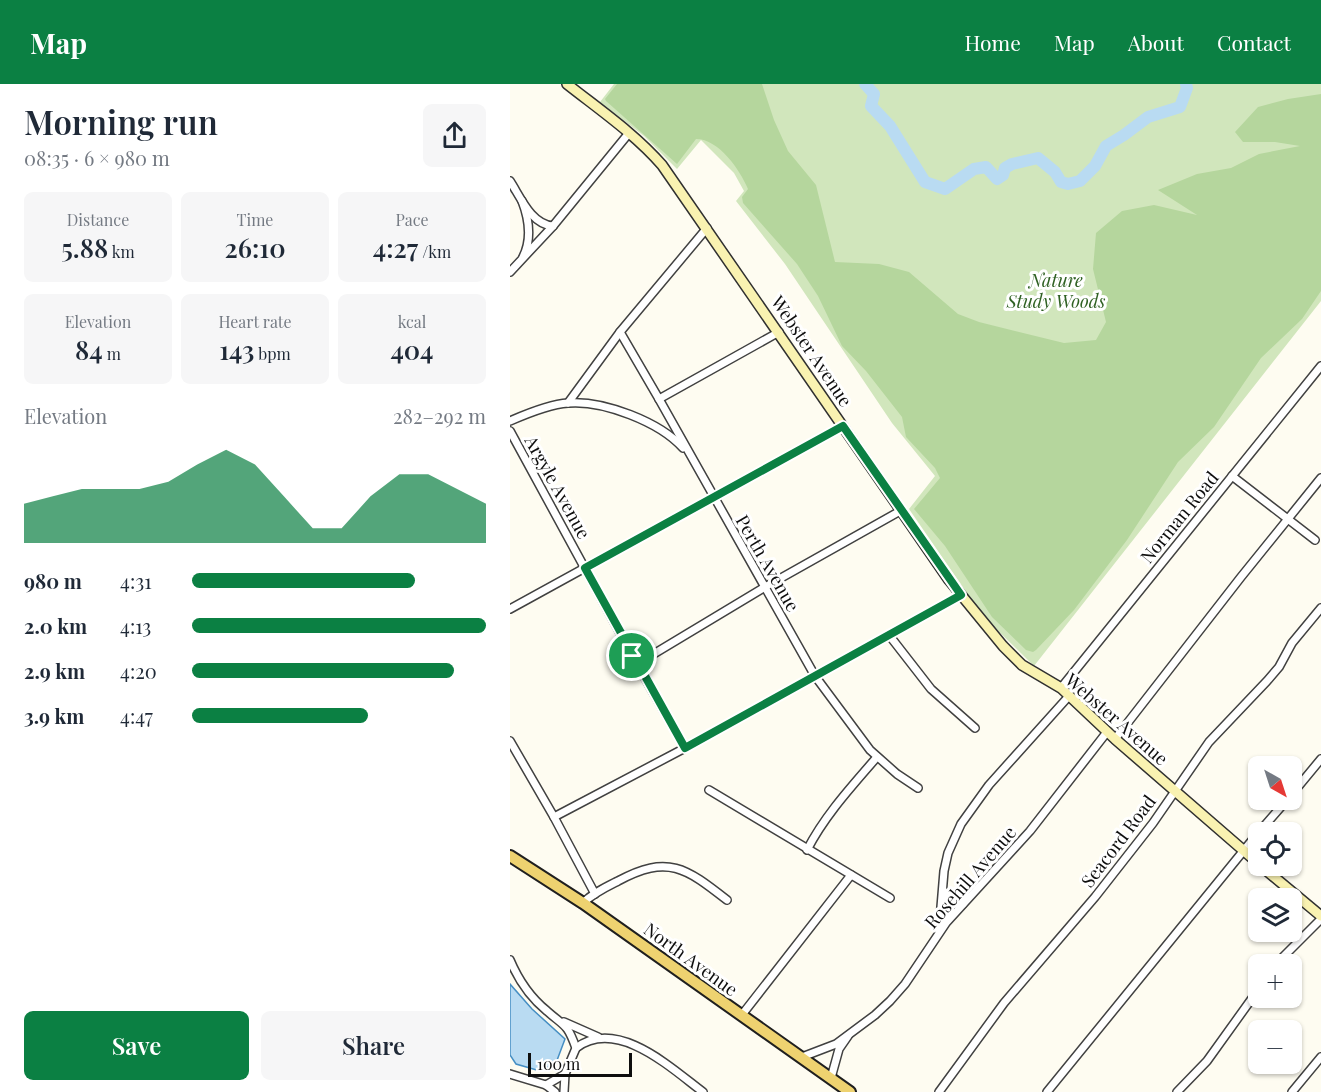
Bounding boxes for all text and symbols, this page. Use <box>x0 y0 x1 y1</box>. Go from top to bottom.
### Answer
text: Map <box>30 24 87 61</box>
text: Home <box>965 28 1021 56</box>
text: Map <box>1054 28 1095 56</box>
text: About <box>1128 28 1184 56</box>
text: Contact <box>1217 28 1291 56</box>
text: Morning run <box>24 99 218 143</box>
button: share <box>423 104 486 167</box>
text: 08:35 · 6 × 980 m <box>24 144 170 171</box>
text: Distance <box>67 209 129 230</box>
text: Time <box>237 209 273 230</box>
text: Pace <box>395 209 429 230</box>
text: 5.88 <box>61 230 108 265</box>
text: 26:10 <box>224 230 286 265</box>
text: 4:27 <box>373 230 418 265</box>
text: km <box>108 241 135 262</box>
text: /km <box>418 241 451 262</box>
park label: Nature Study Woods <box>1006 268 1105 313</box>
street label: Webster Avenue <box>766 290 858 411</box>
text: Elevation <box>65 311 131 332</box>
text: Heart rate <box>218 311 292 332</box>
text: kcal <box>398 311 426 332</box>
text: 84 <box>75 332 103 367</box>
text: 143 <box>219 332 254 367</box>
text: 404 <box>390 332 434 367</box>
text: m <box>103 343 121 364</box>
text: bpm <box>254 343 291 364</box>
text: Elevation <box>24 402 107 429</box>
text: 282–292 m <box>393 402 486 429</box>
street label: Argyle Avenue <box>519 430 596 543</box>
street label: Norman Road <box>1135 466 1224 568</box>
street label: Perth Avenue <box>731 510 805 616</box>
text: 980 m <box>24 567 82 594</box>
text: 4:31 <box>120 567 152 594</box>
text: 2.0 km <box>24 612 87 639</box>
text: 4:13 <box>120 612 151 639</box>
pin <box>606 630 657 681</box>
icon: arrive <box>615 639 648 672</box>
text: 2.9 km <box>24 657 85 684</box>
text: 4:20 <box>120 657 157 684</box>
street label: Webster Avenue <box>1060 667 1173 770</box>
text: 3.9 km <box>24 702 84 729</box>
text: 4:47 <box>120 702 153 729</box>
north arrow <box>1248 756 1302 810</box>
map controls <box>1248 756 1302 1074</box>
street label: Seacord Road <box>1075 789 1161 892</box>
street label: Rosehill Avenue <box>919 821 1021 933</box>
button: locate <box>1248 822 1302 876</box>
button: layers <box>1248 888 1302 942</box>
street label: North Avenue <box>639 917 743 1001</box>
button: + <box>1248 954 1302 1008</box>
button: Save <box>24 1011 249 1080</box>
button: Share <box>261 1011 486 1080</box>
button: − <box>1248 1020 1302 1074</box>
scale bar <box>528 1050 632 1078</box>
text: 100 m <box>537 1053 580 1074</box>

